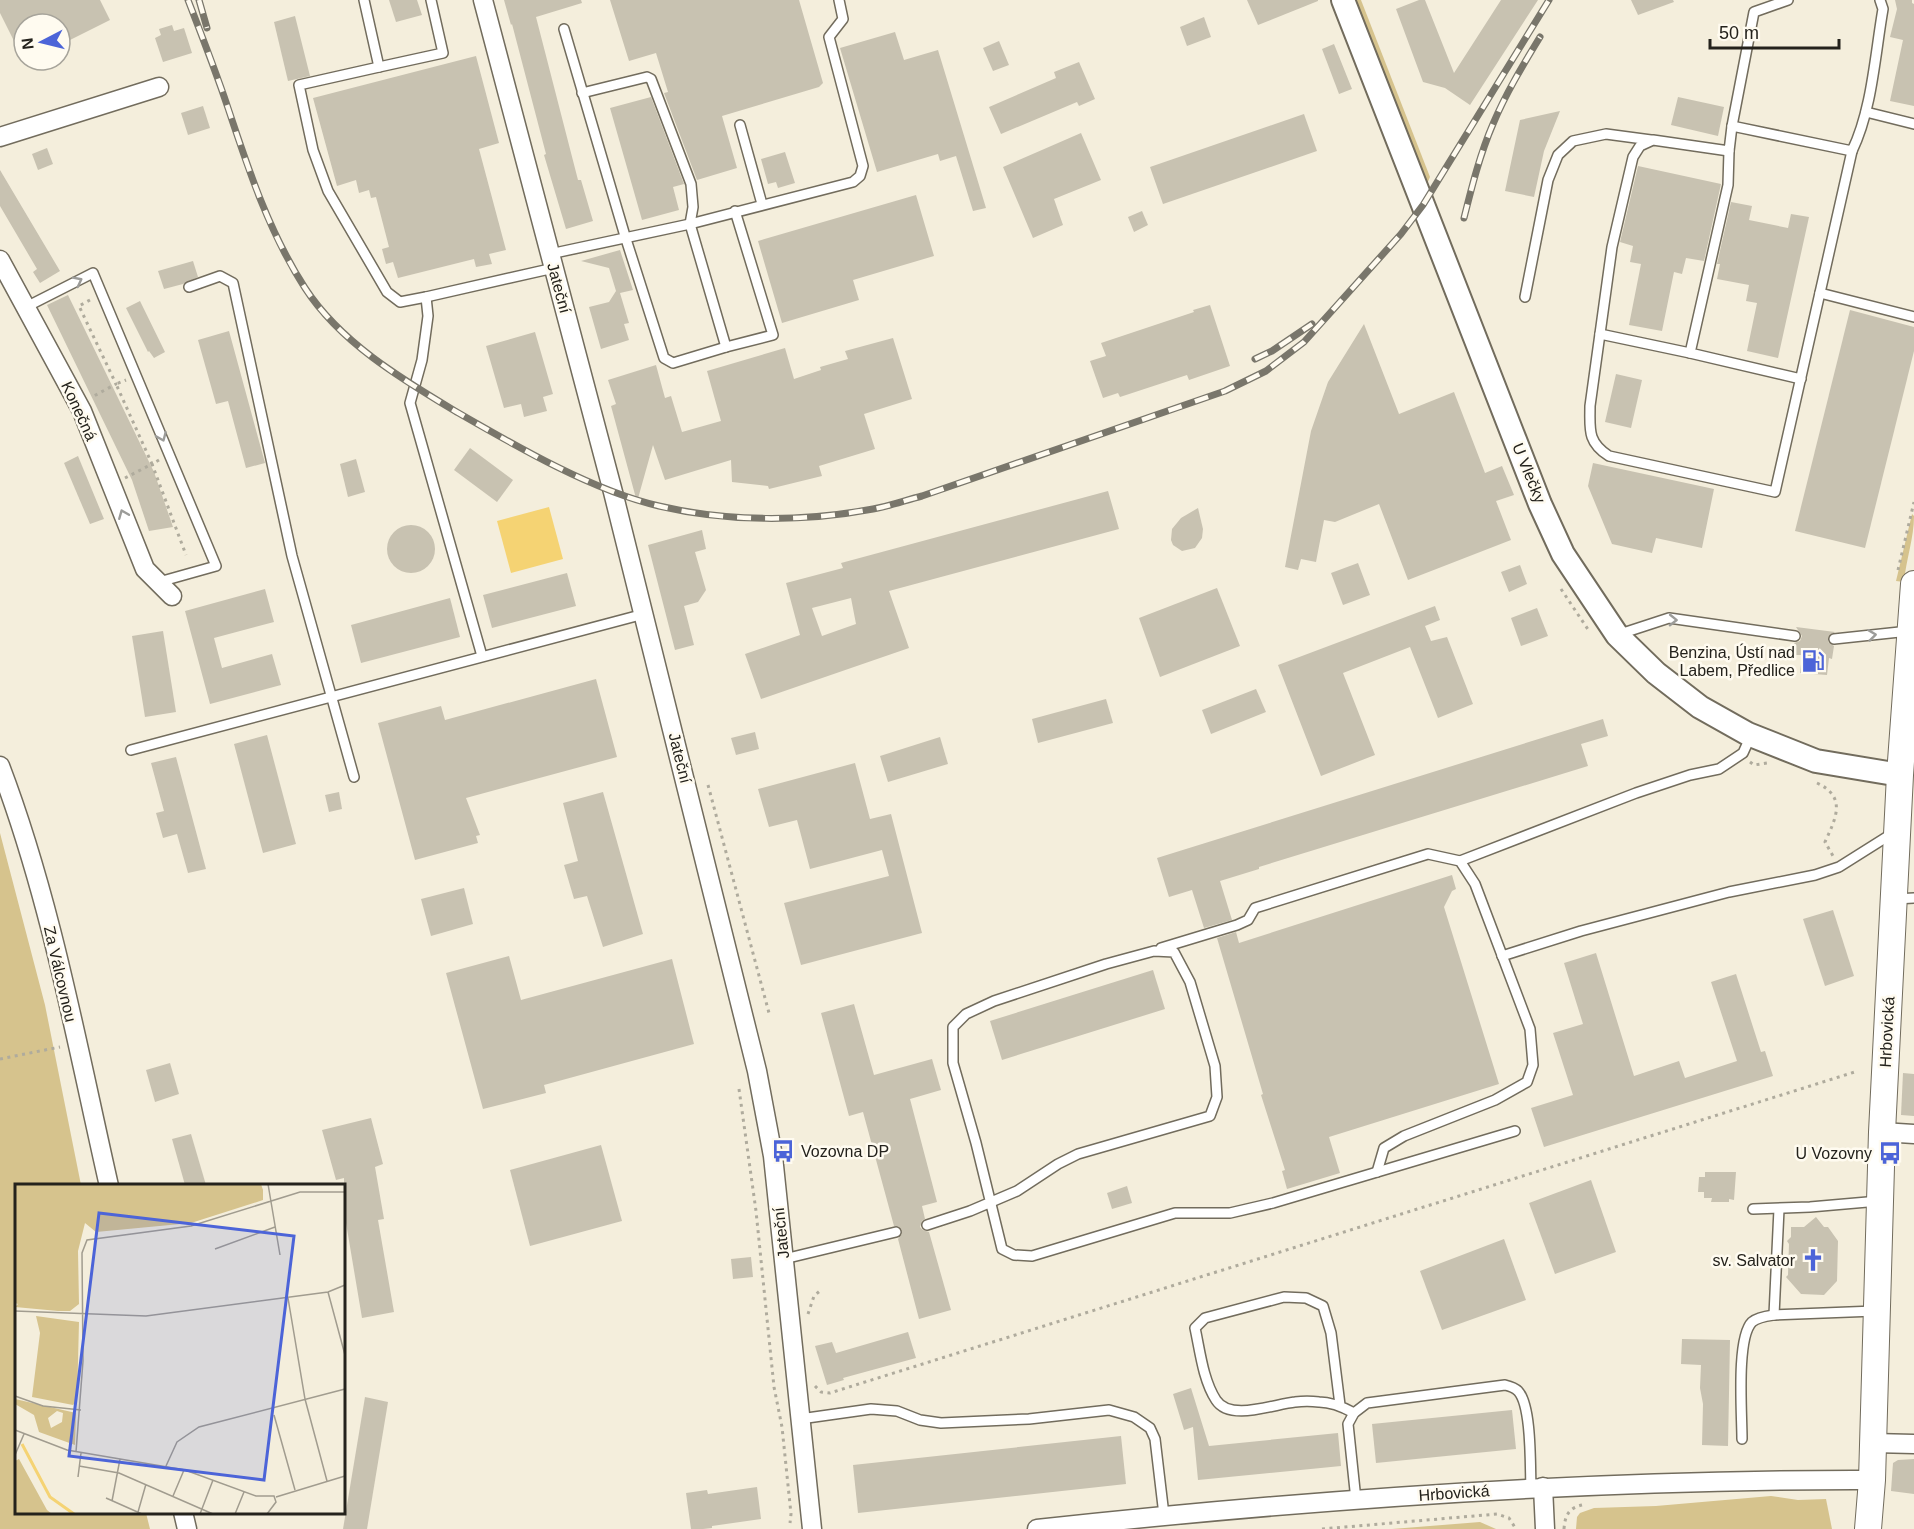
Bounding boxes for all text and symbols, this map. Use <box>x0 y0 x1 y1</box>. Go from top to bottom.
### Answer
north arrow <box>12 12 72 72</box>
scale bar <box>1710 12 1839 50</box>
text: 50 m <box>1719 23 1759 43</box>
text: N <box>18 37 37 51</box>
street label: Jateční <box>544 261 574 316</box>
one-way arrow <box>72 277 82 288</box>
street label: Konečná <box>58 379 100 443</box>
one-way arrow <box>155 431 167 442</box>
street label: U Vlečky <box>1509 441 1549 505</box>
one-way arrow <box>118 510 130 521</box>
one-way arrow <box>1669 614 1678 627</box>
one-way arrow <box>1867 630 1876 642</box>
place label: Benzina, Ústí nad Labem, Předlice <box>1669 643 1795 679</box>
fuel station icon: Benzina, Ústí nad Labem, Předlice <box>1800 648 1826 674</box>
street label: Jateční <box>666 731 695 786</box>
street label: Za Válcovnou <box>41 924 79 1024</box>
street label: Hrbovická <box>1877 996 1897 1068</box>
bus stop icon: Vozovna DP <box>770 1138 796 1164</box>
bus stop icon: U Vozovny <box>1877 1140 1903 1166</box>
place label: Vozovna DP <box>801 1143 889 1160</box>
place label: U Vozovny <box>1796 1145 1872 1162</box>
inset map <box>15 1184 345 1514</box>
street label: Jateční <box>770 1206 792 1260</box>
church icon: sv. Salvator <box>1800 1247 1826 1273</box>
place label: sv. Salvator <box>1713 1252 1796 1269</box>
street label: Hrbovická <box>1418 1482 1490 1504</box>

